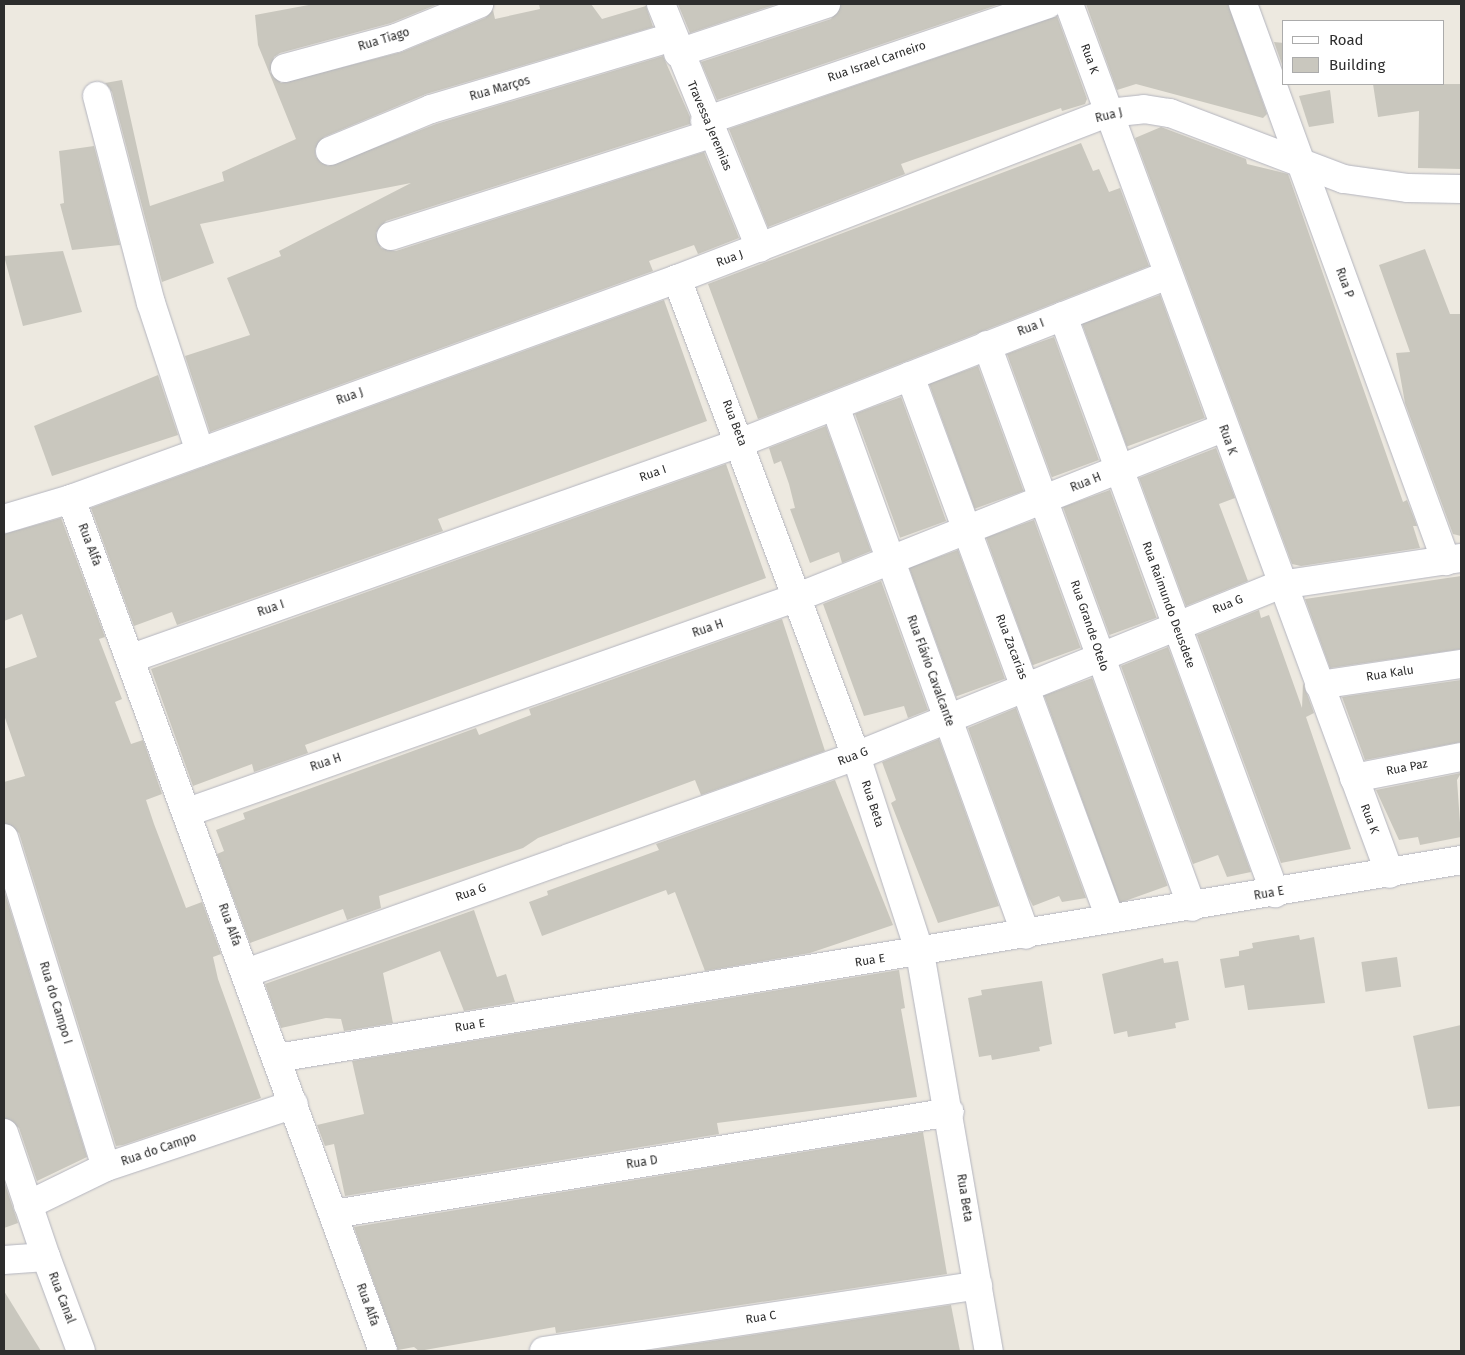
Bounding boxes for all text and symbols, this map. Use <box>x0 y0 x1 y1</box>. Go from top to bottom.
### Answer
legend <box>1282 20 1445 85</box>
street label: Rua Tiago <box>357 25 411 55</box>
text: Road <box>1329 31 1364 49</box>
street label: Rua Israel Carneiro <box>826 38 928 86</box>
street label: Rua K <box>1077 42 1101 76</box>
text: Building <box>1329 56 1385 74</box>
street label: Rua Marços <box>468 74 532 104</box>
street label: Travessa Jeremias <box>684 79 734 173</box>
street label: Rua J <box>1094 106 1124 126</box>
street label: Rua J <box>715 248 745 270</box>
street label: Rua P <box>1332 266 1356 300</box>
street label: Rua I <box>1016 316 1046 340</box>
street label: Rua J <box>335 386 365 408</box>
street label: Rua Beta <box>719 398 749 448</box>
street label: Rua K <box>1215 423 1239 457</box>
street label: Rua I <box>638 463 668 485</box>
street label: Rua H <box>1068 470 1104 496</box>
street label: Rua Alfa <box>74 522 104 568</box>
street label: Rua Raimundo Deusdete <box>1138 540 1198 670</box>
street label: Rua Grande Otelo <box>1067 578 1111 674</box>
street label: Rua G <box>1211 592 1245 618</box>
street label: Rua I <box>256 598 286 620</box>
street label: Rua Zacarias <box>992 612 1030 682</box>
street label: Rua Flávio Cavalcante <box>903 613 957 729</box>
street label: Rua H <box>690 617 726 641</box>
street label: Rua Kalu <box>1365 663 1415 685</box>
street label: Rua G <box>836 745 870 769</box>
street label: Rua H <box>308 751 344 775</box>
street label: Rua Paz <box>1385 757 1429 779</box>
street label: Rua Beta <box>858 779 886 829</box>
street label: Rua K <box>1357 802 1381 836</box>
street label: Rua G <box>454 881 488 905</box>
street label: Rua E <box>1253 884 1285 904</box>
street label: Rua Alfa <box>215 902 243 948</box>
street label: Rua E <box>854 952 886 970</box>
street label: Rua do Campo I <box>36 960 74 1046</box>
street label: Rua E <box>454 1017 486 1035</box>
street label: Rua do Campo <box>119 1130 199 1170</box>
street label: Rua D <box>625 1153 659 1173</box>
street label: Rua Beta <box>953 1173 975 1223</box>
street label: Rua Canal <box>45 1270 77 1326</box>
street label: Rua Alfa <box>353 1282 381 1328</box>
street label: Rua C <box>745 1308 777 1328</box>

